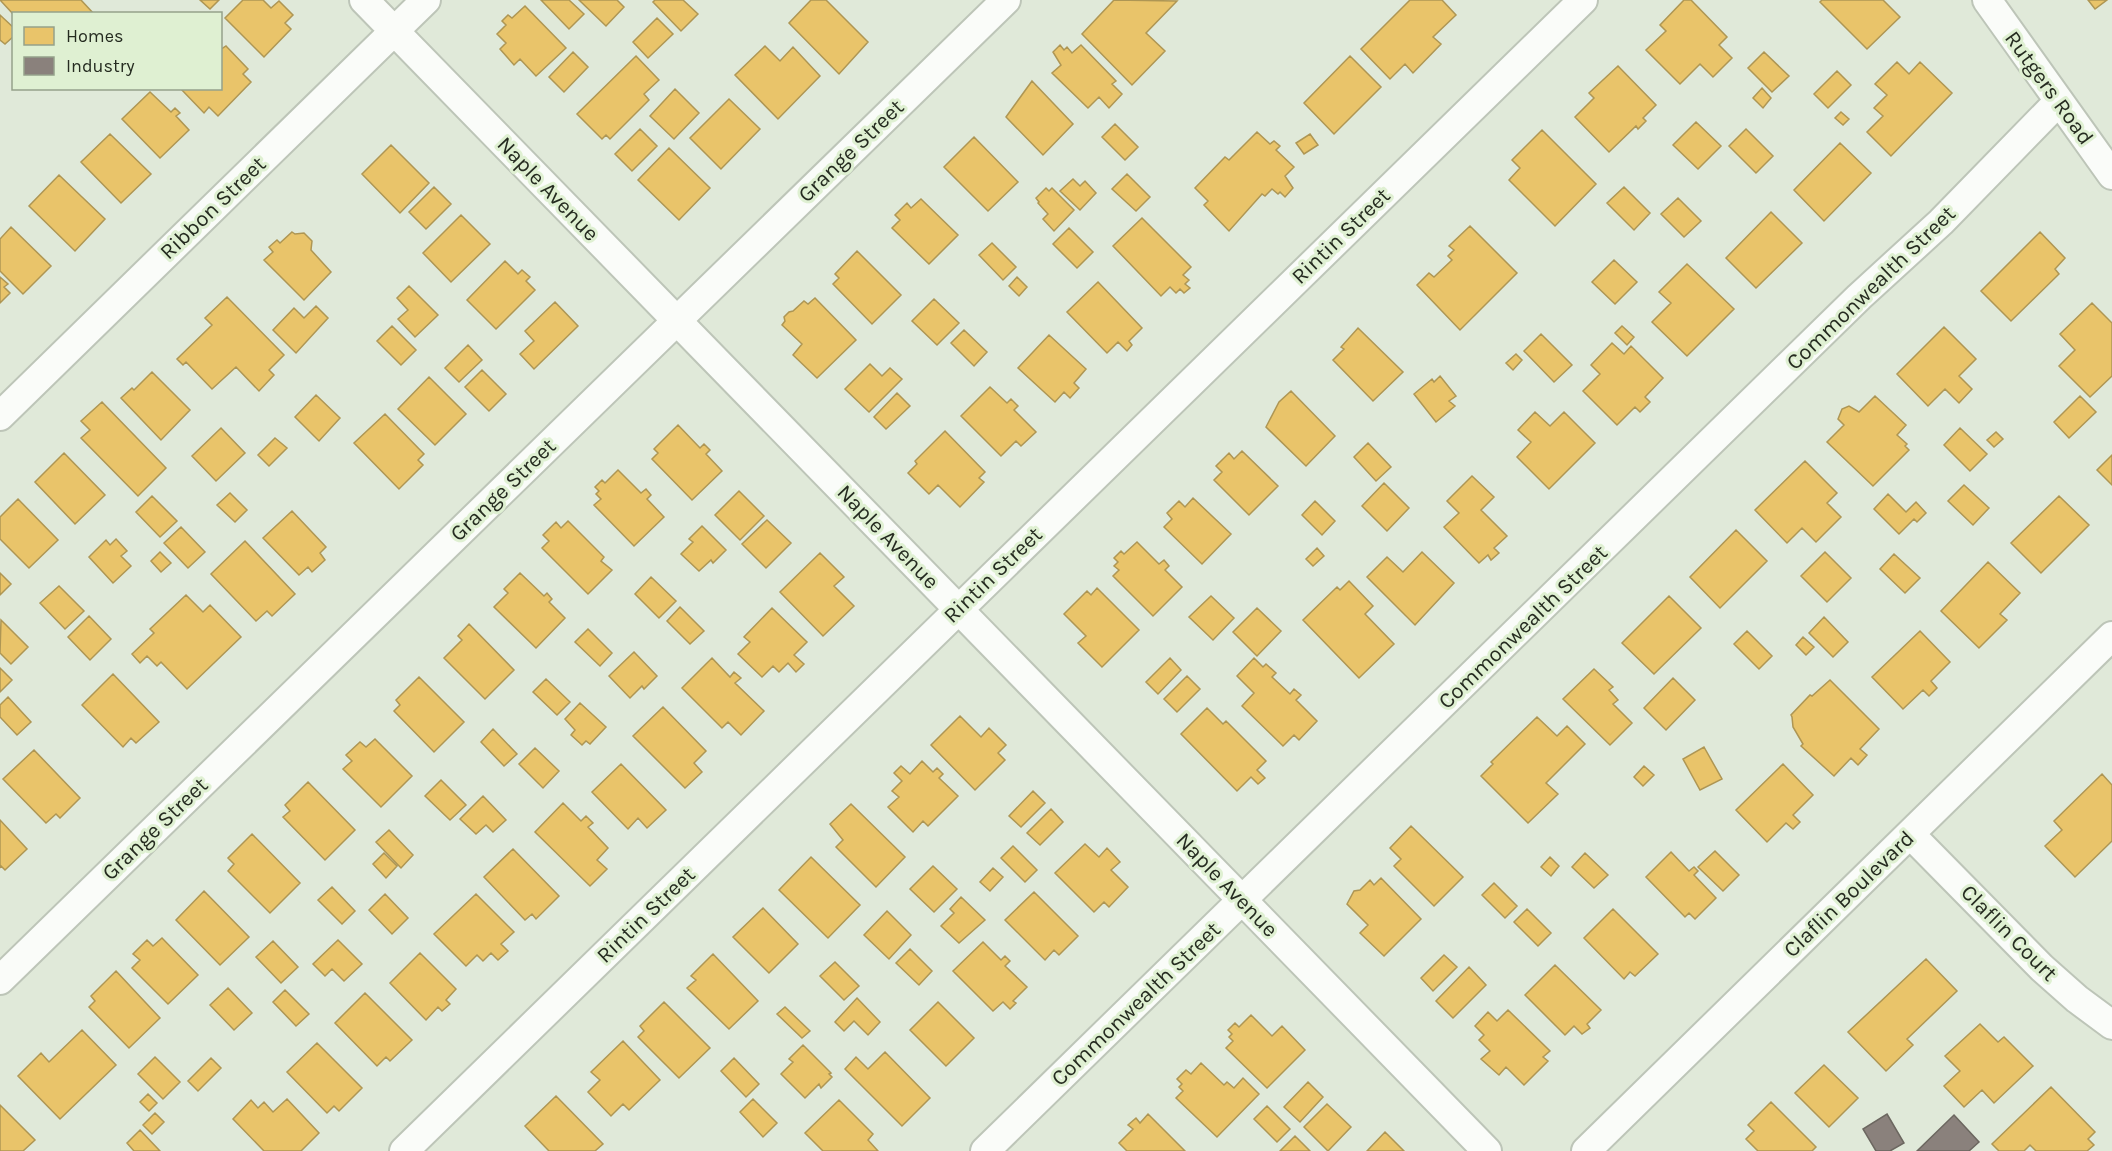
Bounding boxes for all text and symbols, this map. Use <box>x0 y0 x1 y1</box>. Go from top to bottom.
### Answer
legend <box>12 12 222 90</box>
text: Homes <box>66 25 123 47</box>
street label: Rutgers Road <box>1999 26 2099 150</box>
text: Industry <box>66 55 135 77</box>
street label: Grange Street <box>793 94 909 208</box>
street label: Naple Avenue <box>492 131 604 247</box>
street label: Ribbon Street <box>155 151 271 265</box>
street label: Rintin Street <box>1286 183 1396 289</box>
street label: Commonwealth Street <box>1781 201 1961 375</box>
street label: Grange Street <box>445 433 561 547</box>
street label: Naple Avenue <box>832 479 944 595</box>
street label: Rintin Street <box>938 522 1048 628</box>
street label: Commonwealth Street <box>1433 540 1613 714</box>
street label: Grange Street <box>97 772 213 886</box>
street label: Claflin Boulevard <box>1778 825 1920 963</box>
street label: Naple Avenue <box>1171 827 1283 943</box>
street label: Rintin Street <box>591 862 701 968</box>
street label: Claflin Court <box>1955 879 2063 987</box>
street label: Commonwealth Street <box>1046 917 1226 1091</box>

